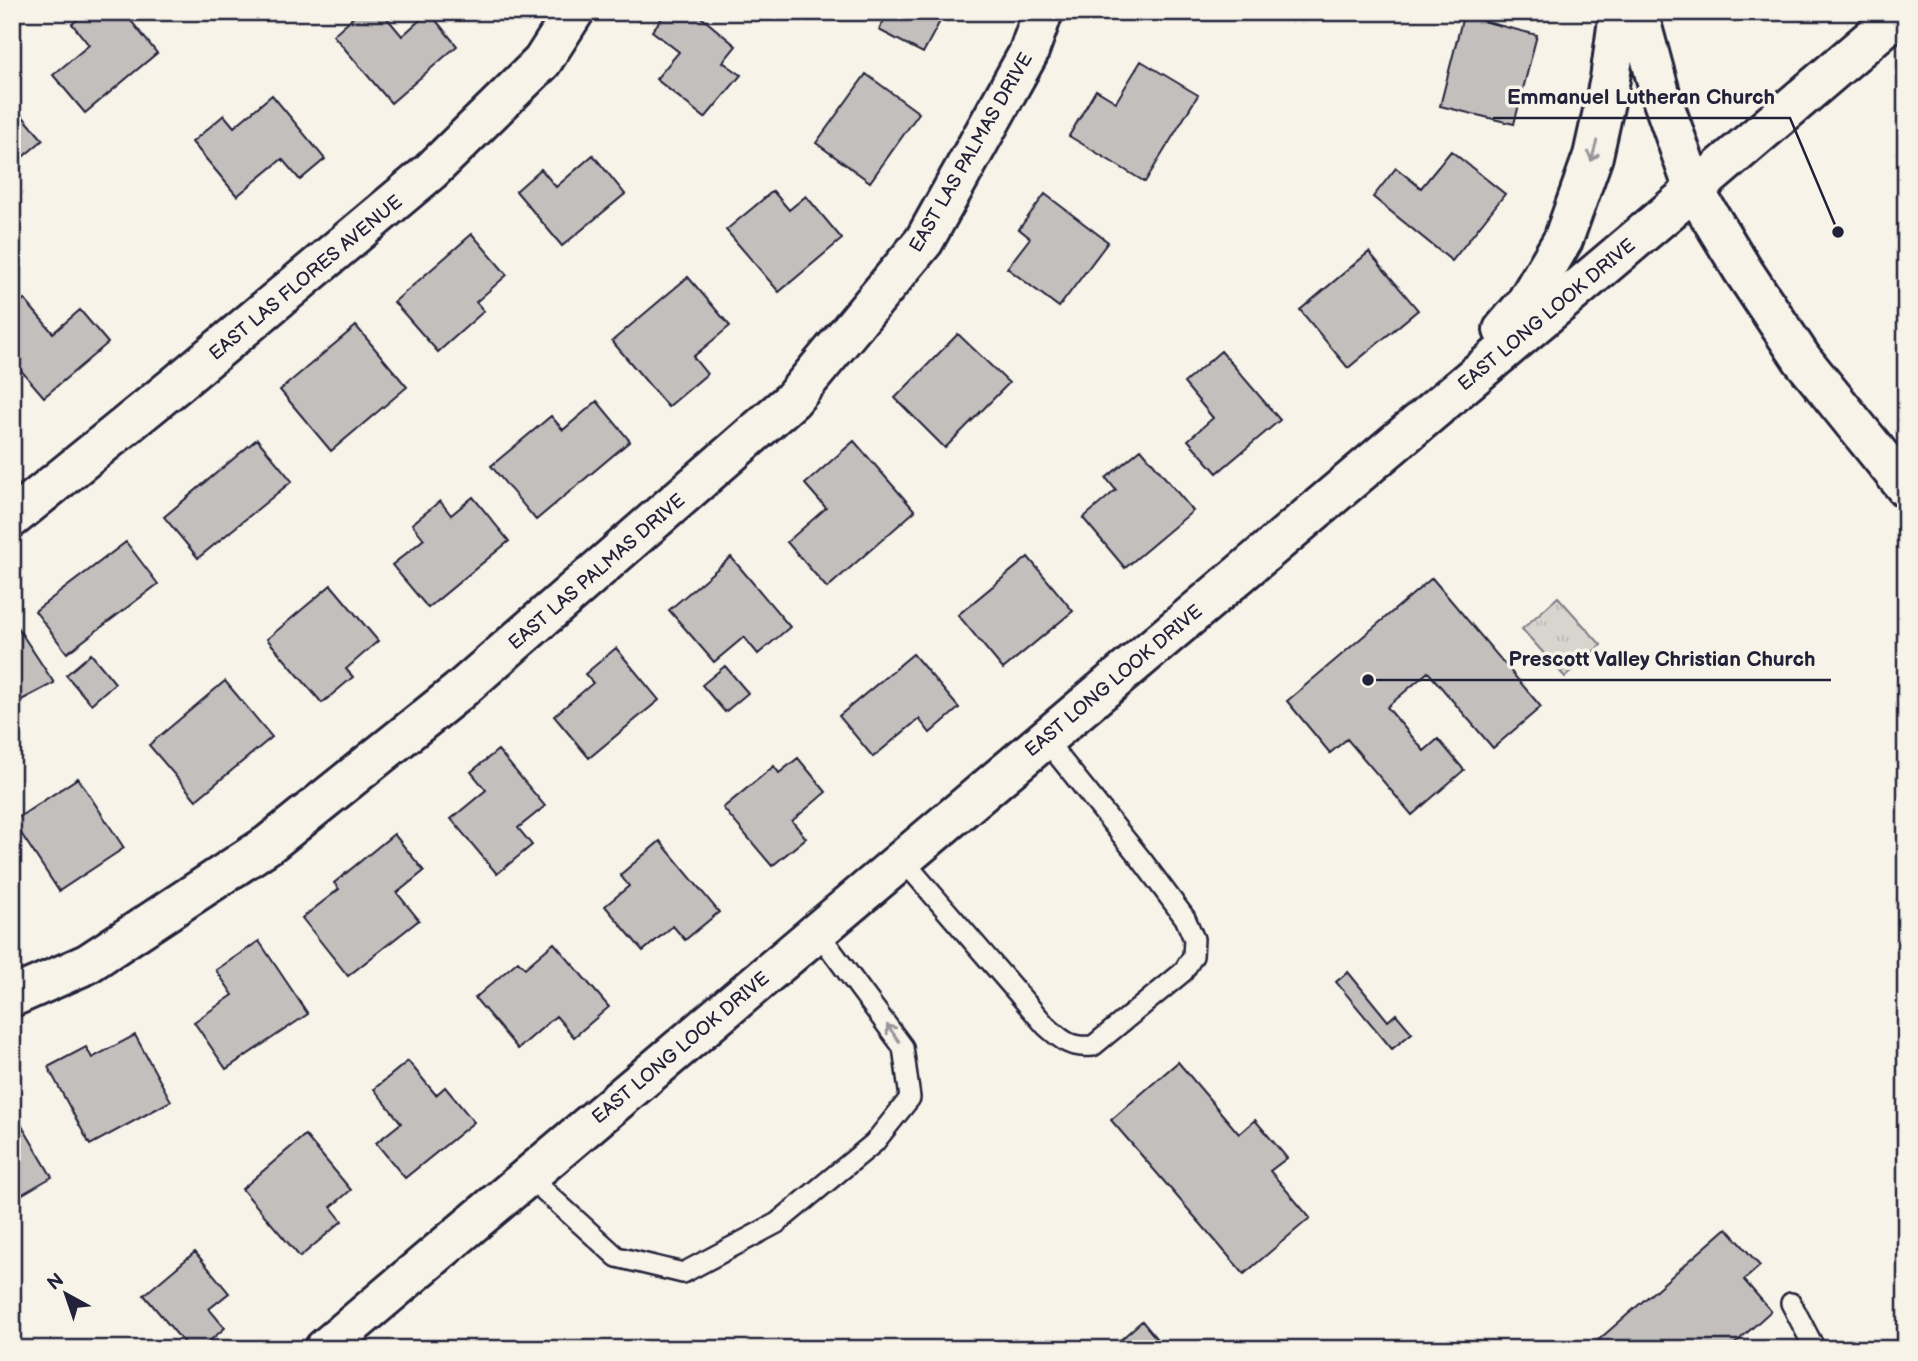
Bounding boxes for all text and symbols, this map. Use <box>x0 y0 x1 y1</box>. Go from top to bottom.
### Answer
street label: EAST LAS PALMAS DRIVE <box>905 49 1038 257</box>
callout: Emmanuel Lutheran Church <box>1493 76 1790 118</box>
text: Emmanuel Lutheran Church <box>1507 85 1775 110</box>
one-way arrow <box>1586 140 1599 162</box>
street label: EAST LAS FLORES AVENUE <box>205 191 407 366</box>
street label: EAST LONG LOOK DRIVE <box>1454 234 1640 396</box>
street label: EAST LAS PALMAS DRIVE <box>504 489 690 655</box>
street label: EAST LONG LOOK DRIVE <box>1021 600 1207 762</box>
callout: Prescott Valley Christian Church <box>1494 638 1831 680</box>
text: Prescott Valley Christian Church <box>1509 647 1815 672</box>
street label: EAST LONG LOOK DRIVE <box>588 967 774 1129</box>
one-way arrow <box>886 1024 900 1043</box>
north arrow <box>32 1260 102 1330</box>
text: N <box>43 1269 69 1296</box>

